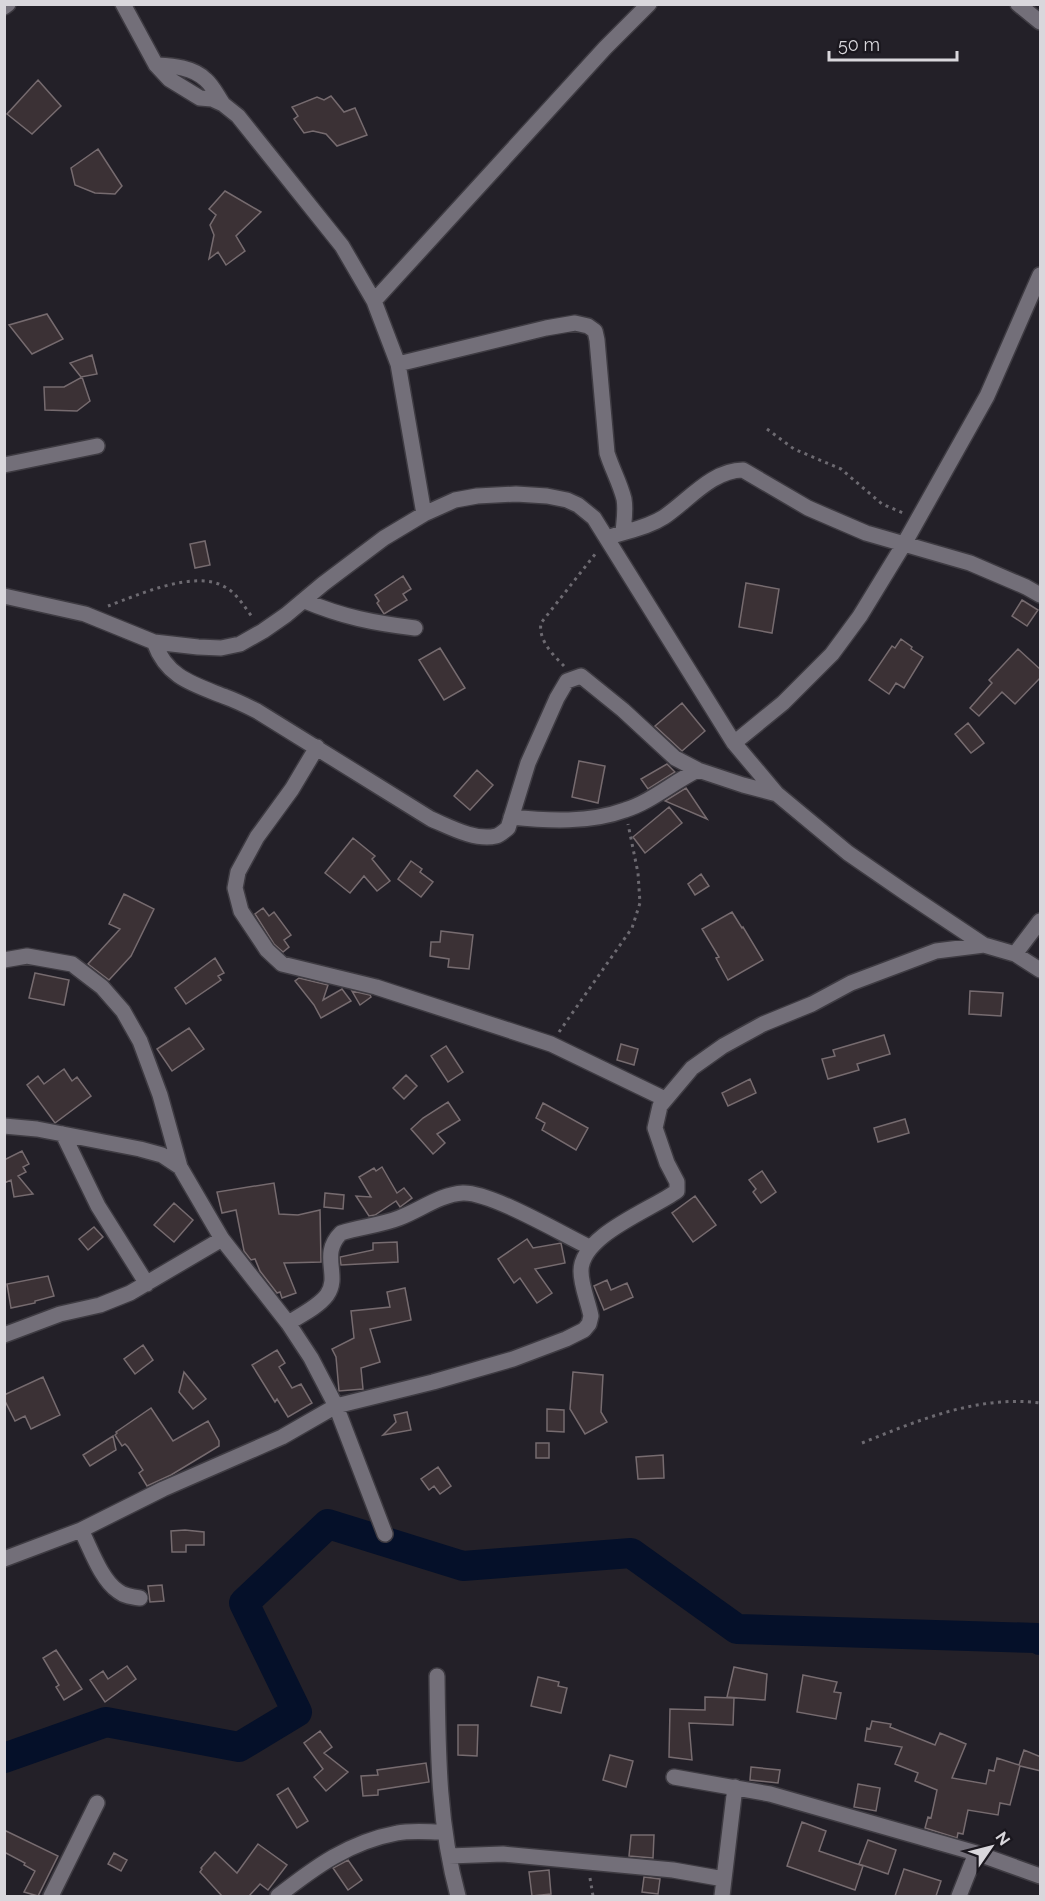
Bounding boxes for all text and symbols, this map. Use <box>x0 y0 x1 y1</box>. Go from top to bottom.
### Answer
scale bar <box>829 24 956 62</box>
text: 50 m <box>838 34 880 55</box>
north arrow <box>961 1817 1021 1877</box>
text: N <box>992 1828 1014 1849</box>

